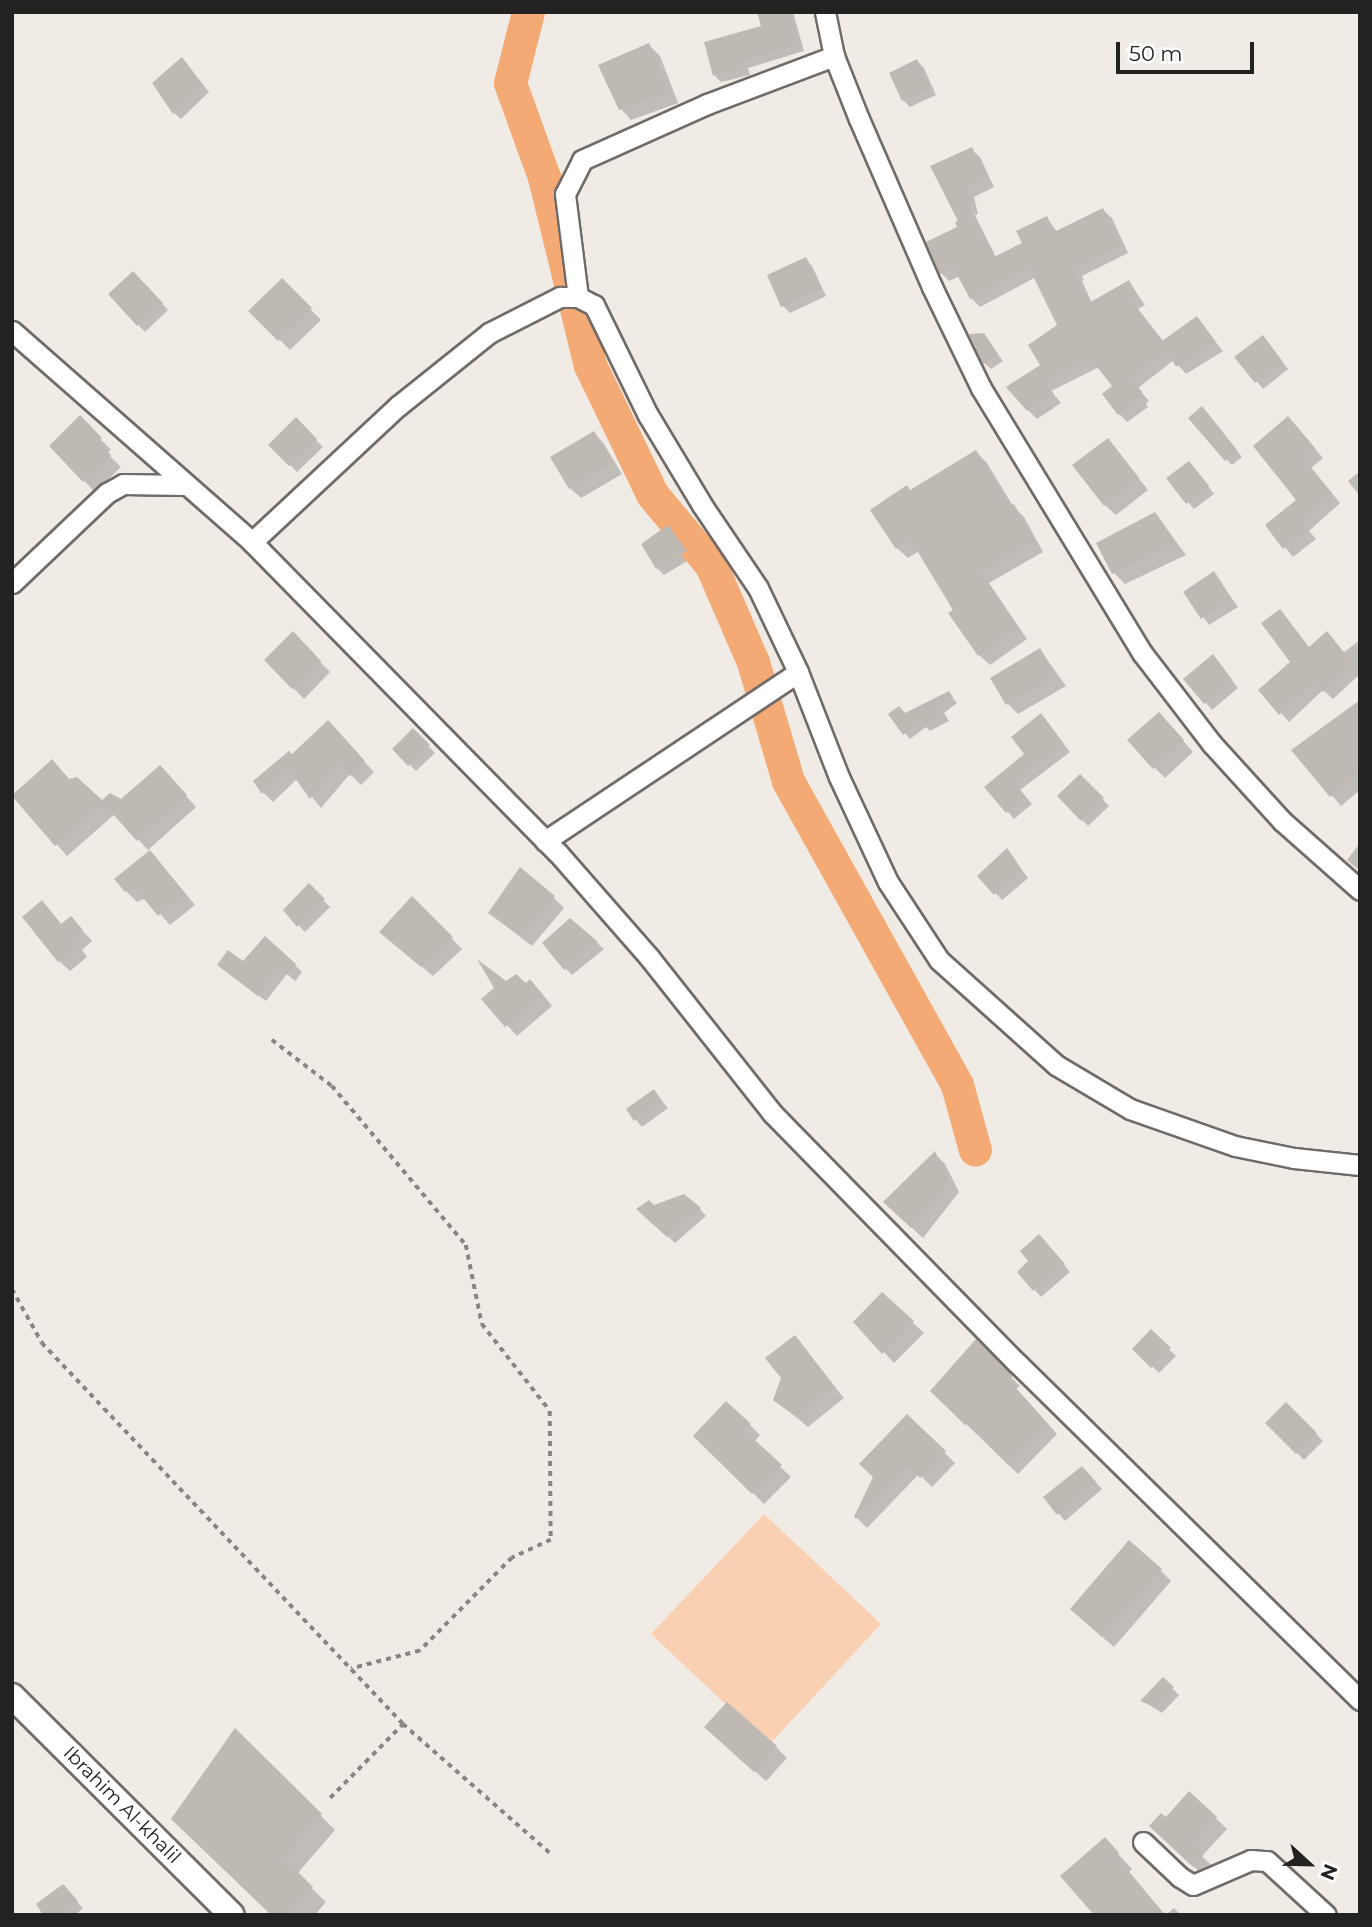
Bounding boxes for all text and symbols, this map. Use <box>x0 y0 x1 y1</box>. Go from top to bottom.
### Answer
scale bar <box>1120 28 1258 72</box>
text: 50 m <box>1129 41 1183 66</box>
street label: Ibrahim Al-khalil <box>59 1742 185 1868</box>
north arrow <box>1274 1829 1344 1899</box>
text: N <box>1315 1861 1342 1883</box>

